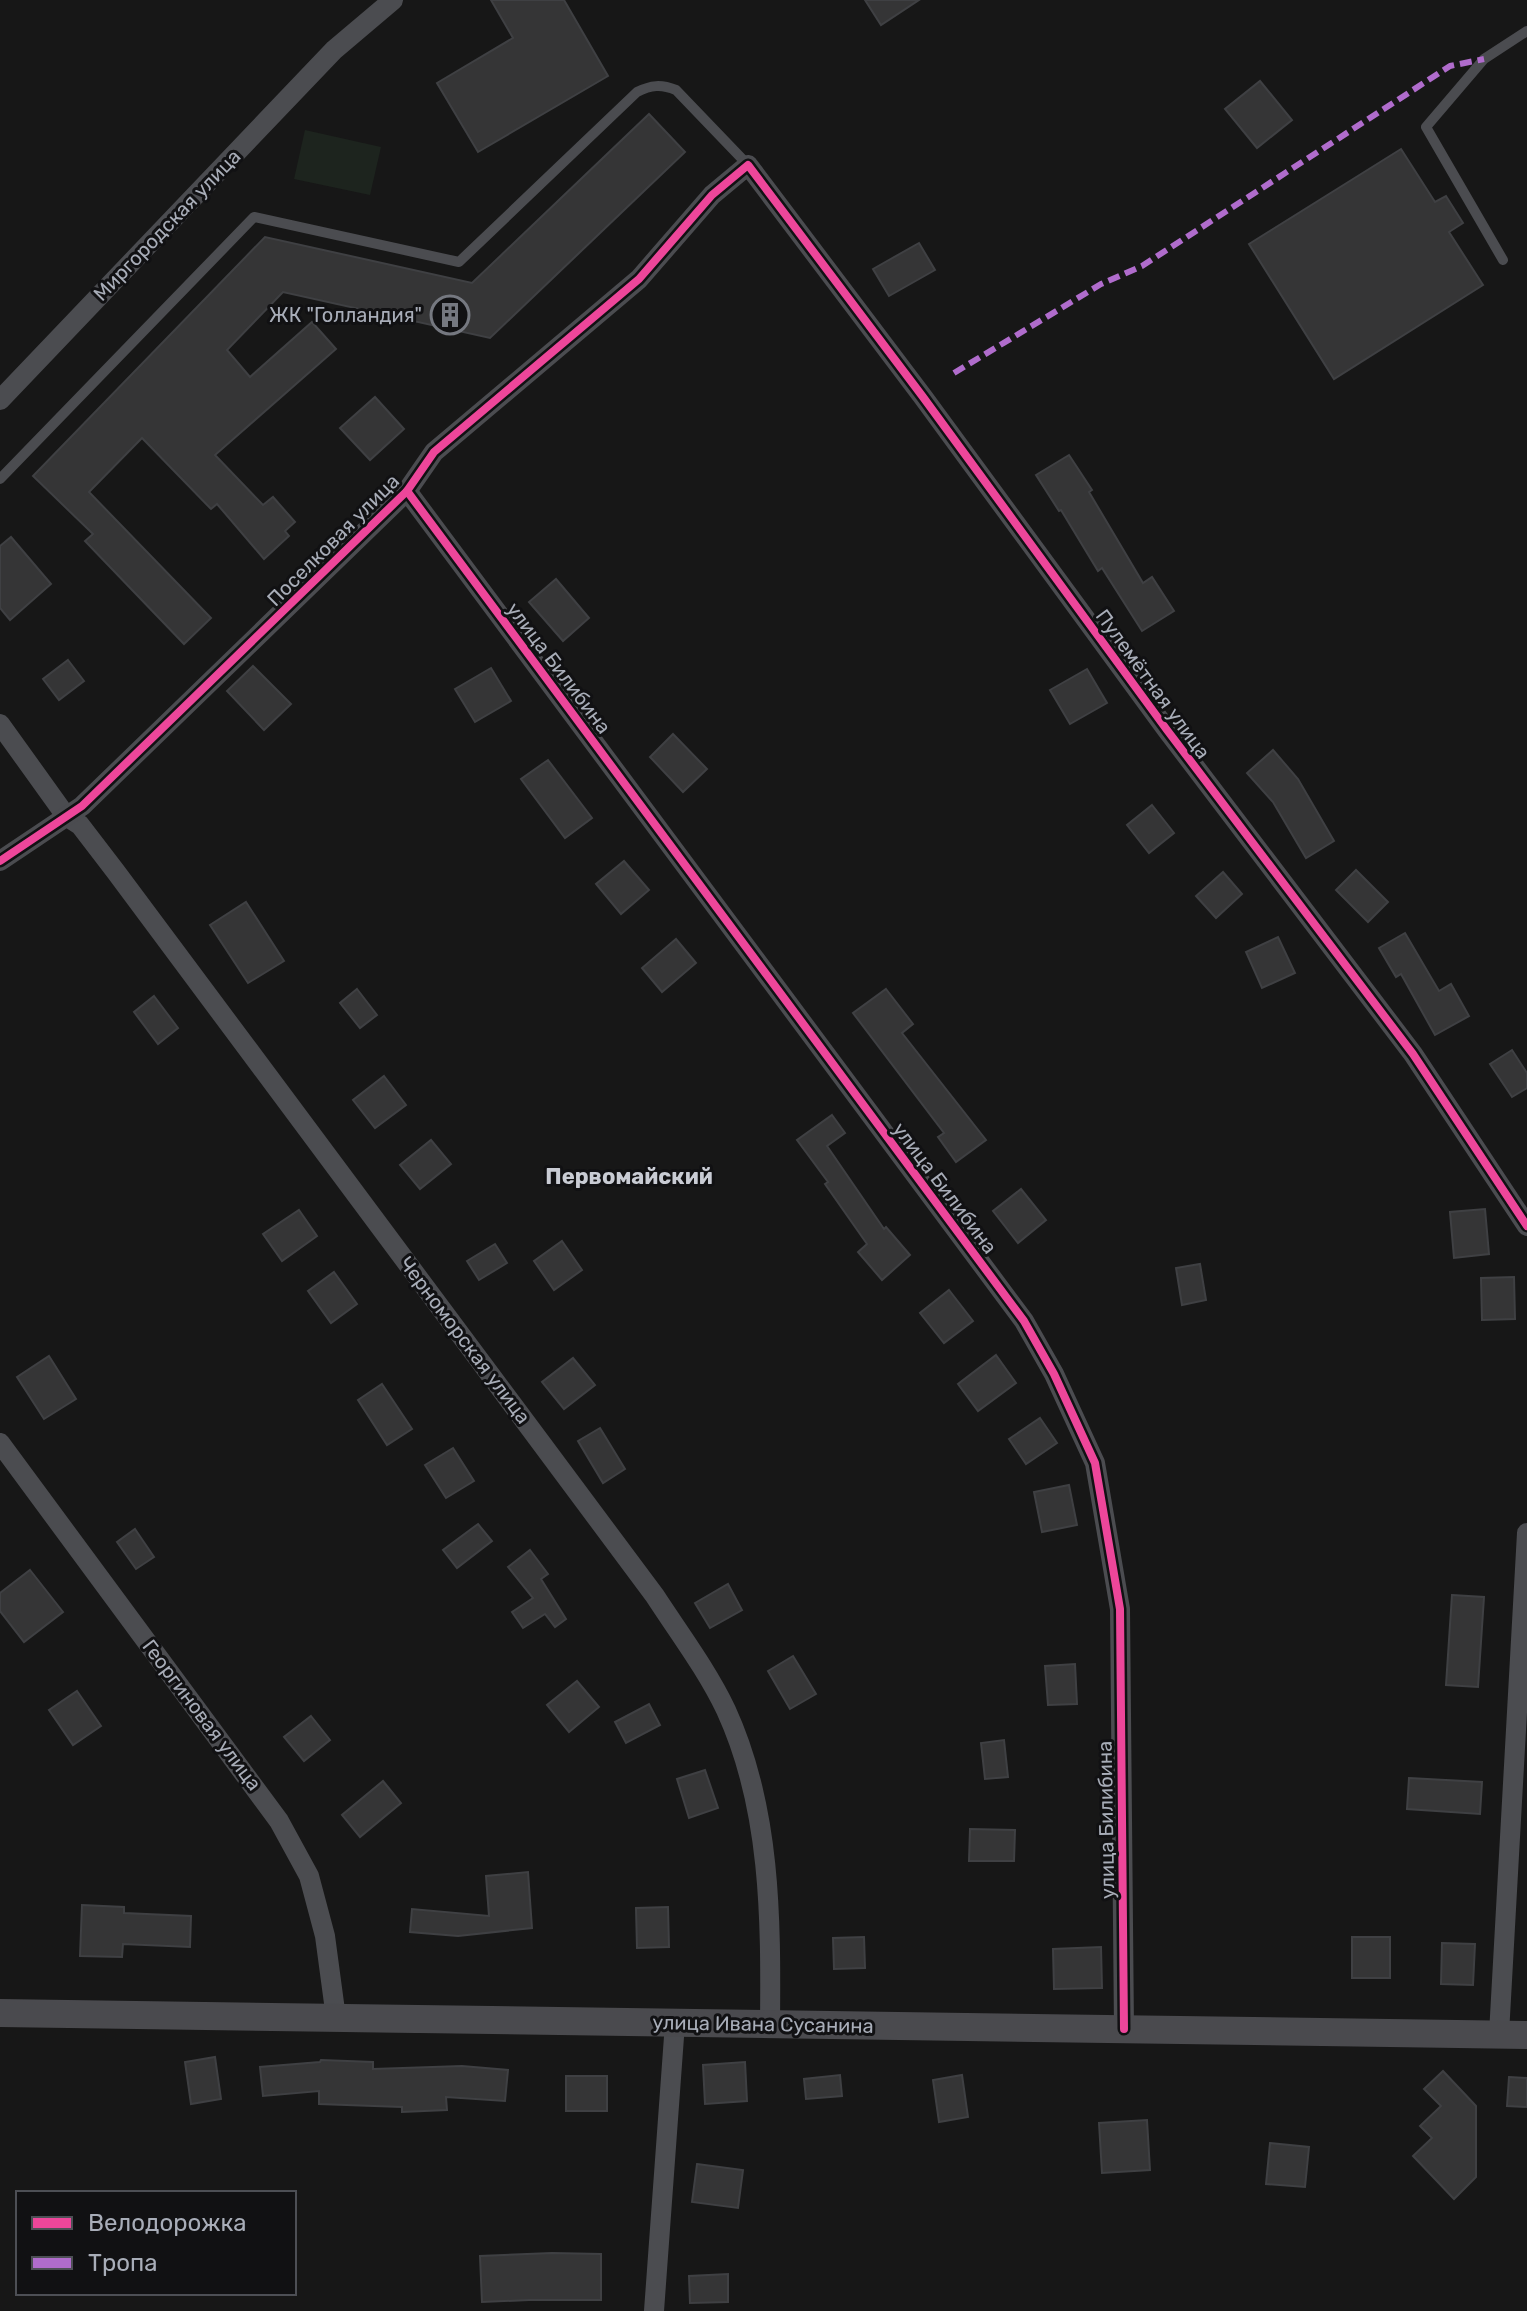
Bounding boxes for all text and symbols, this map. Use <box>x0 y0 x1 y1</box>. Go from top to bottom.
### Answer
street label: Миргородская улица <box>88 144 246 306</box>
building icon: ЖК "Голландия" <box>429 294 471 336</box>
place label: ЖК "Голландия" <box>269 303 422 327</box>
street label: Поселковая улица <box>262 469 404 611</box>
street label: улица Билибина <box>502 598 616 738</box>
street label: Пулемётная улица <box>1091 605 1215 763</box>
street label: улица Билибина <box>888 1118 1002 1258</box>
district label: Первомайский <box>545 1163 713 1190</box>
street label: Черноморская улица <box>394 1252 536 1428</box>
street label: Георгиновая улица <box>137 1635 267 1795</box>
street label: улица Билибина <box>1093 1741 1119 1899</box>
street label: улица Ивана Сусанина <box>652 2010 874 2038</box>
legend <box>16 2191 296 2295</box>
text: Велодорожка <box>88 2209 247 2237</box>
text: Тропа <box>88 2249 157 2277</box>

